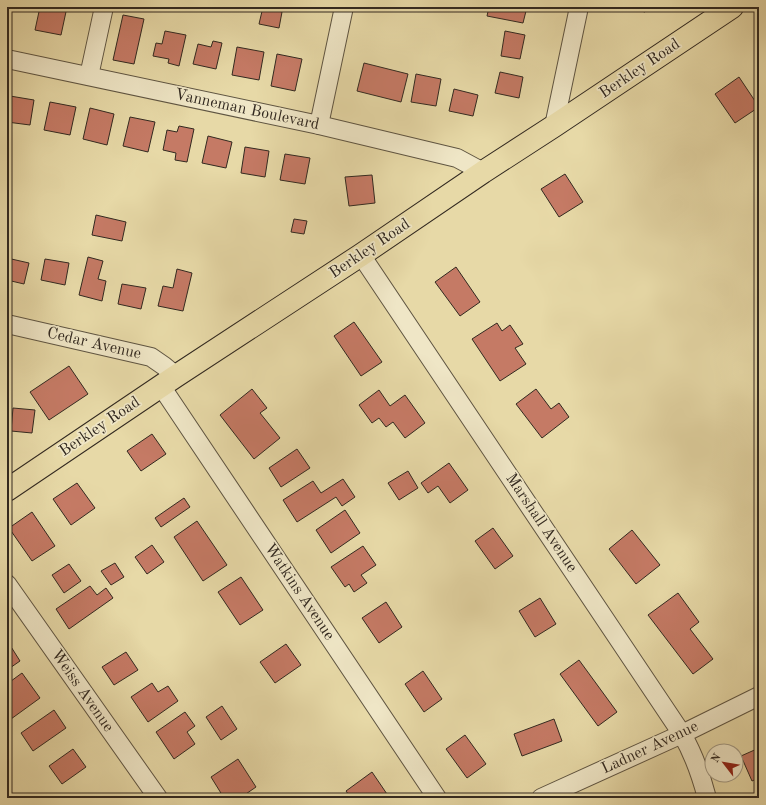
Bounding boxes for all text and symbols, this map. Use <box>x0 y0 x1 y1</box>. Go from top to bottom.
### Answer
street label: Berkley Road <box>597 36 683 102</box>
street label: Vanneman Boulevard <box>173 87 321 133</box>
street label: Berkley Road <box>327 216 413 282</box>
street label: Cedar Avenue <box>45 325 143 363</box>
street label: Berkley Road <box>57 394 143 460</box>
street label: Marshall Avenue <box>502 471 580 575</box>
street label: Watkins Avenue <box>261 541 337 643</box>
street label: Weiss Avenue <box>48 647 116 735</box>
street label: Ladner Avenue <box>599 719 701 777</box>
north arrow <box>704 743 744 783</box>
text: N <box>710 752 724 765</box>

